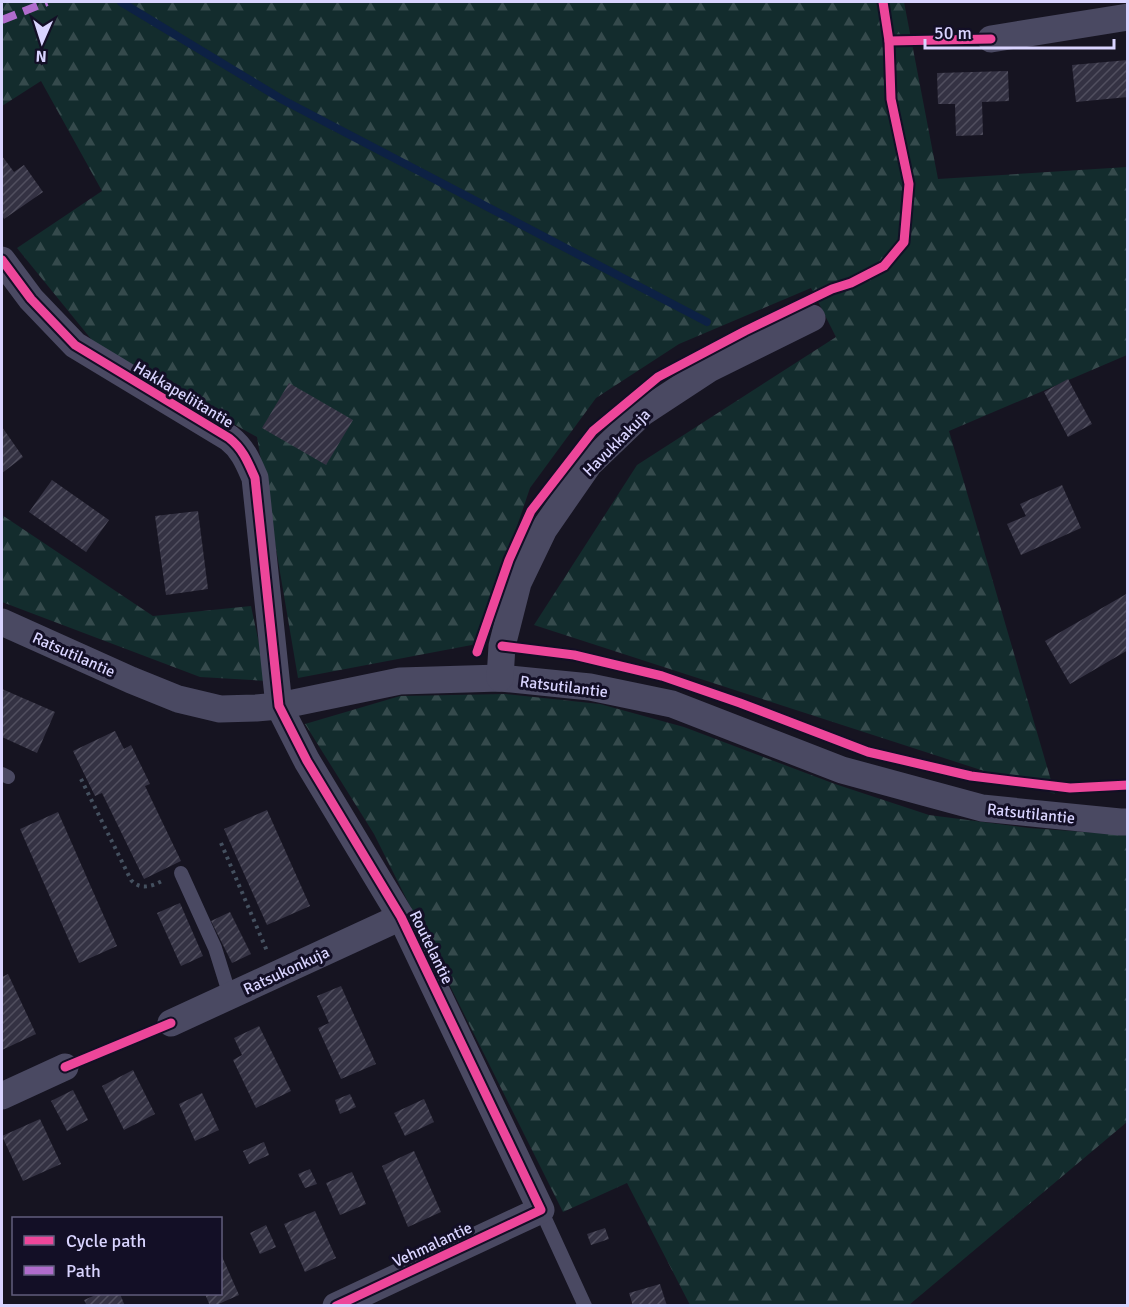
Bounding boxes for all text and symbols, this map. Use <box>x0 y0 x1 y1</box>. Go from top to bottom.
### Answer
north arrow <box>12 12 72 72</box>
scale bar <box>925 12 1114 50</box>
text: 50 m <box>934 22 972 44</box>
text: N <box>35 46 47 66</box>
street label: Hakkapeliitantie <box>130 357 237 433</box>
street label: Havukkakuja <box>579 405 655 481</box>
street label: Ratsutilantie <box>29 628 118 682</box>
street label: Ratsutilantie <box>519 672 609 702</box>
street label: Ratsutilantie <box>986 799 1076 829</box>
street label: Routelantie <box>405 907 458 988</box>
street label: Ratsukonkuja <box>240 942 333 1000</box>
legend <box>12 1217 222 1295</box>
street label: Vehmalantie <box>389 1218 475 1272</box>
text: Cycle path <box>66 1230 146 1252</box>
text: Path <box>66 1260 101 1282</box>

